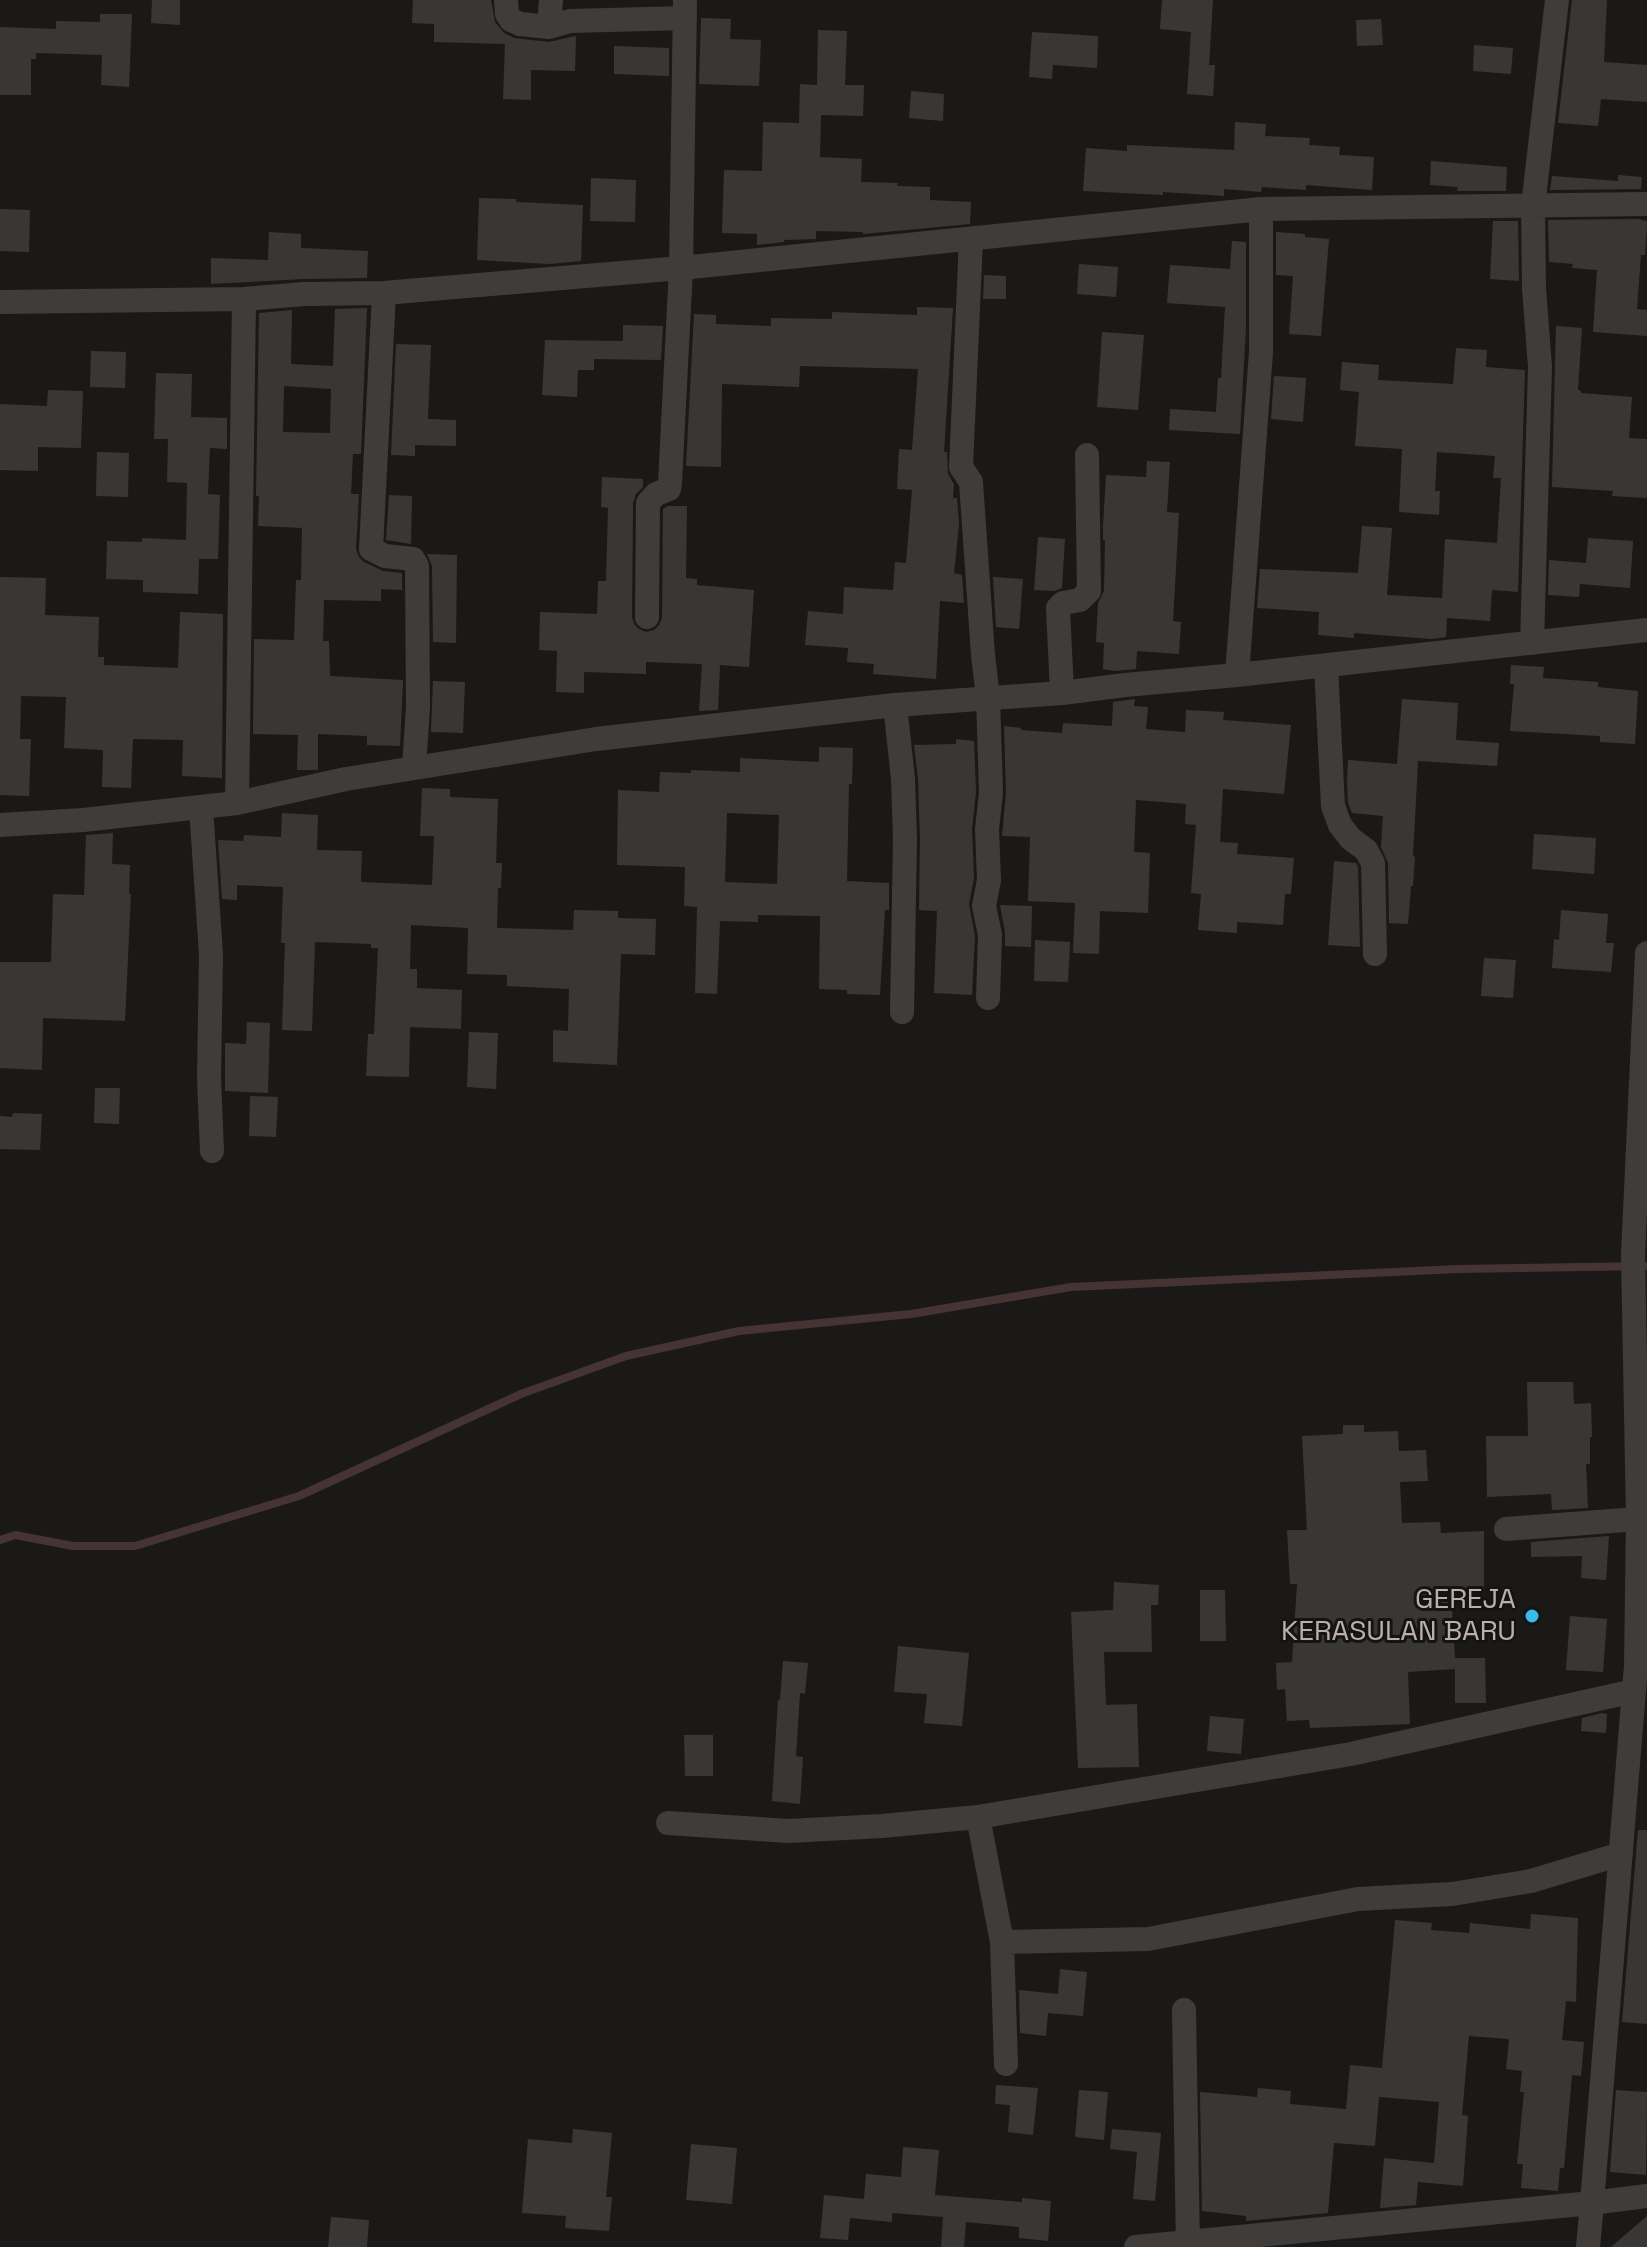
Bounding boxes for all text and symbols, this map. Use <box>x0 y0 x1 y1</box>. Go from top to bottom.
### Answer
place label: GEREJA KERASULAN BARU <box>1281 1583 1516 1649</box>
marker: GEREJA KERASULAN BARU <box>1523 1607 1541 1625</box>

